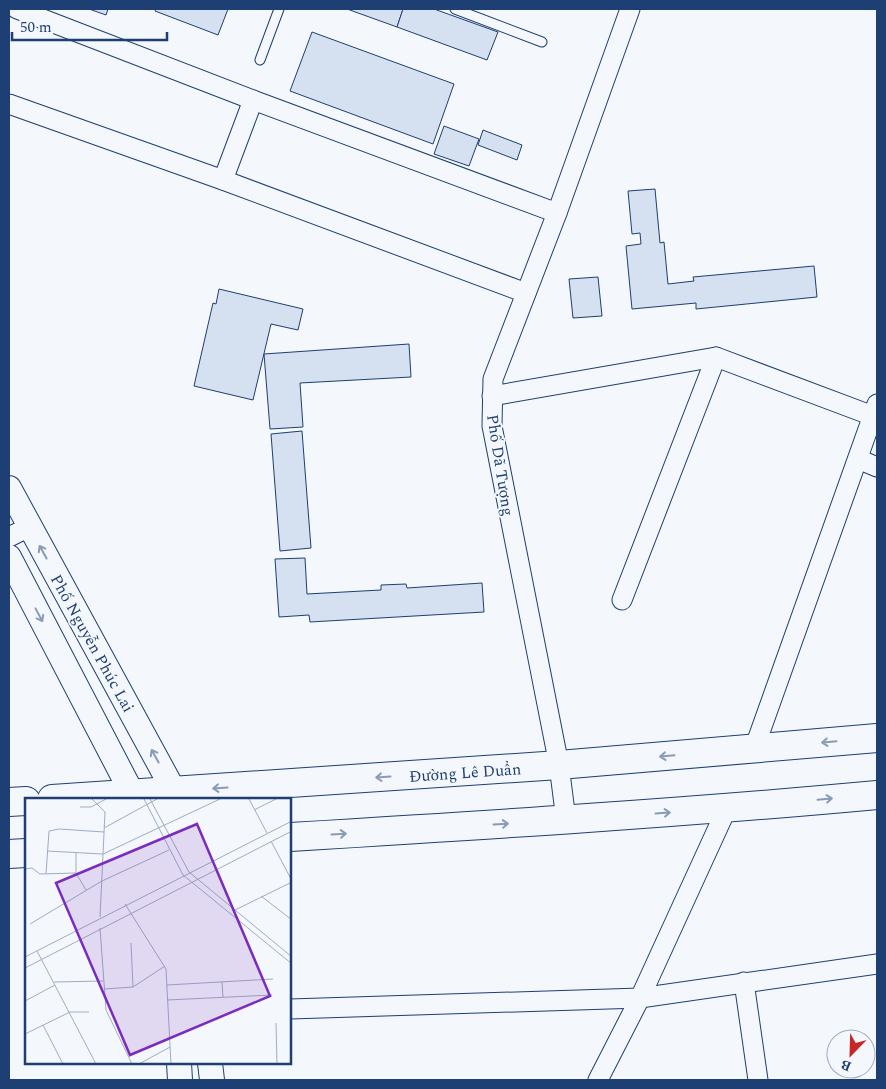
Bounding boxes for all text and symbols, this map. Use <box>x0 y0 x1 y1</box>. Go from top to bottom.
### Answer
scale bar <box>12 10 168 42</box>
text: 50 m <box>20 16 52 39</box>
street label: Phố Dã Tượng <box>480 413 520 518</box>
one-way arrow <box>38 544 48 559</box>
street label: Phố Nguyễn Phúc Lai <box>44 570 140 717</box>
one-way arrow <box>35 607 45 622</box>
one-way arrow <box>821 738 837 747</box>
one-way arrow <box>149 749 159 763</box>
one-way arrow <box>659 751 675 761</box>
street label: Đường Lê Duẩn <box>408 757 522 789</box>
one-way arrow <box>375 773 391 782</box>
one-way arrow <box>213 784 229 793</box>
one-way arrow <box>817 795 833 804</box>
inset map <box>25 798 291 1064</box>
one-way arrow <box>655 809 671 818</box>
one-way arrow <box>493 820 509 829</box>
one-way arrow <box>330 829 346 838</box>
north arrow <box>826 1029 876 1079</box>
text: B <box>837 1054 855 1077</box>

